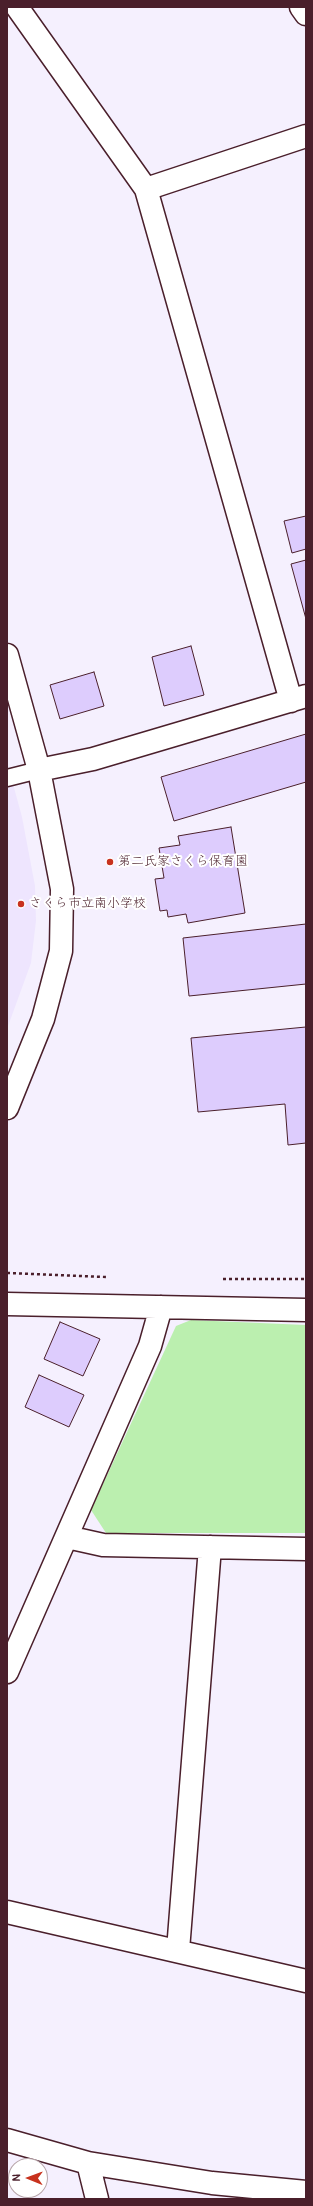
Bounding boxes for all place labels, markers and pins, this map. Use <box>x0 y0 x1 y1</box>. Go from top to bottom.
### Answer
place label: 第二氏家さくら保育園 <box>118 854 248 870</box>
marker: 第二氏家さくら保育園 <box>105 857 115 867</box>
place label: さくら市立南小学校 <box>29 896 146 912</box>
marker: さくら市立南小学校 <box>16 899 26 909</box>

